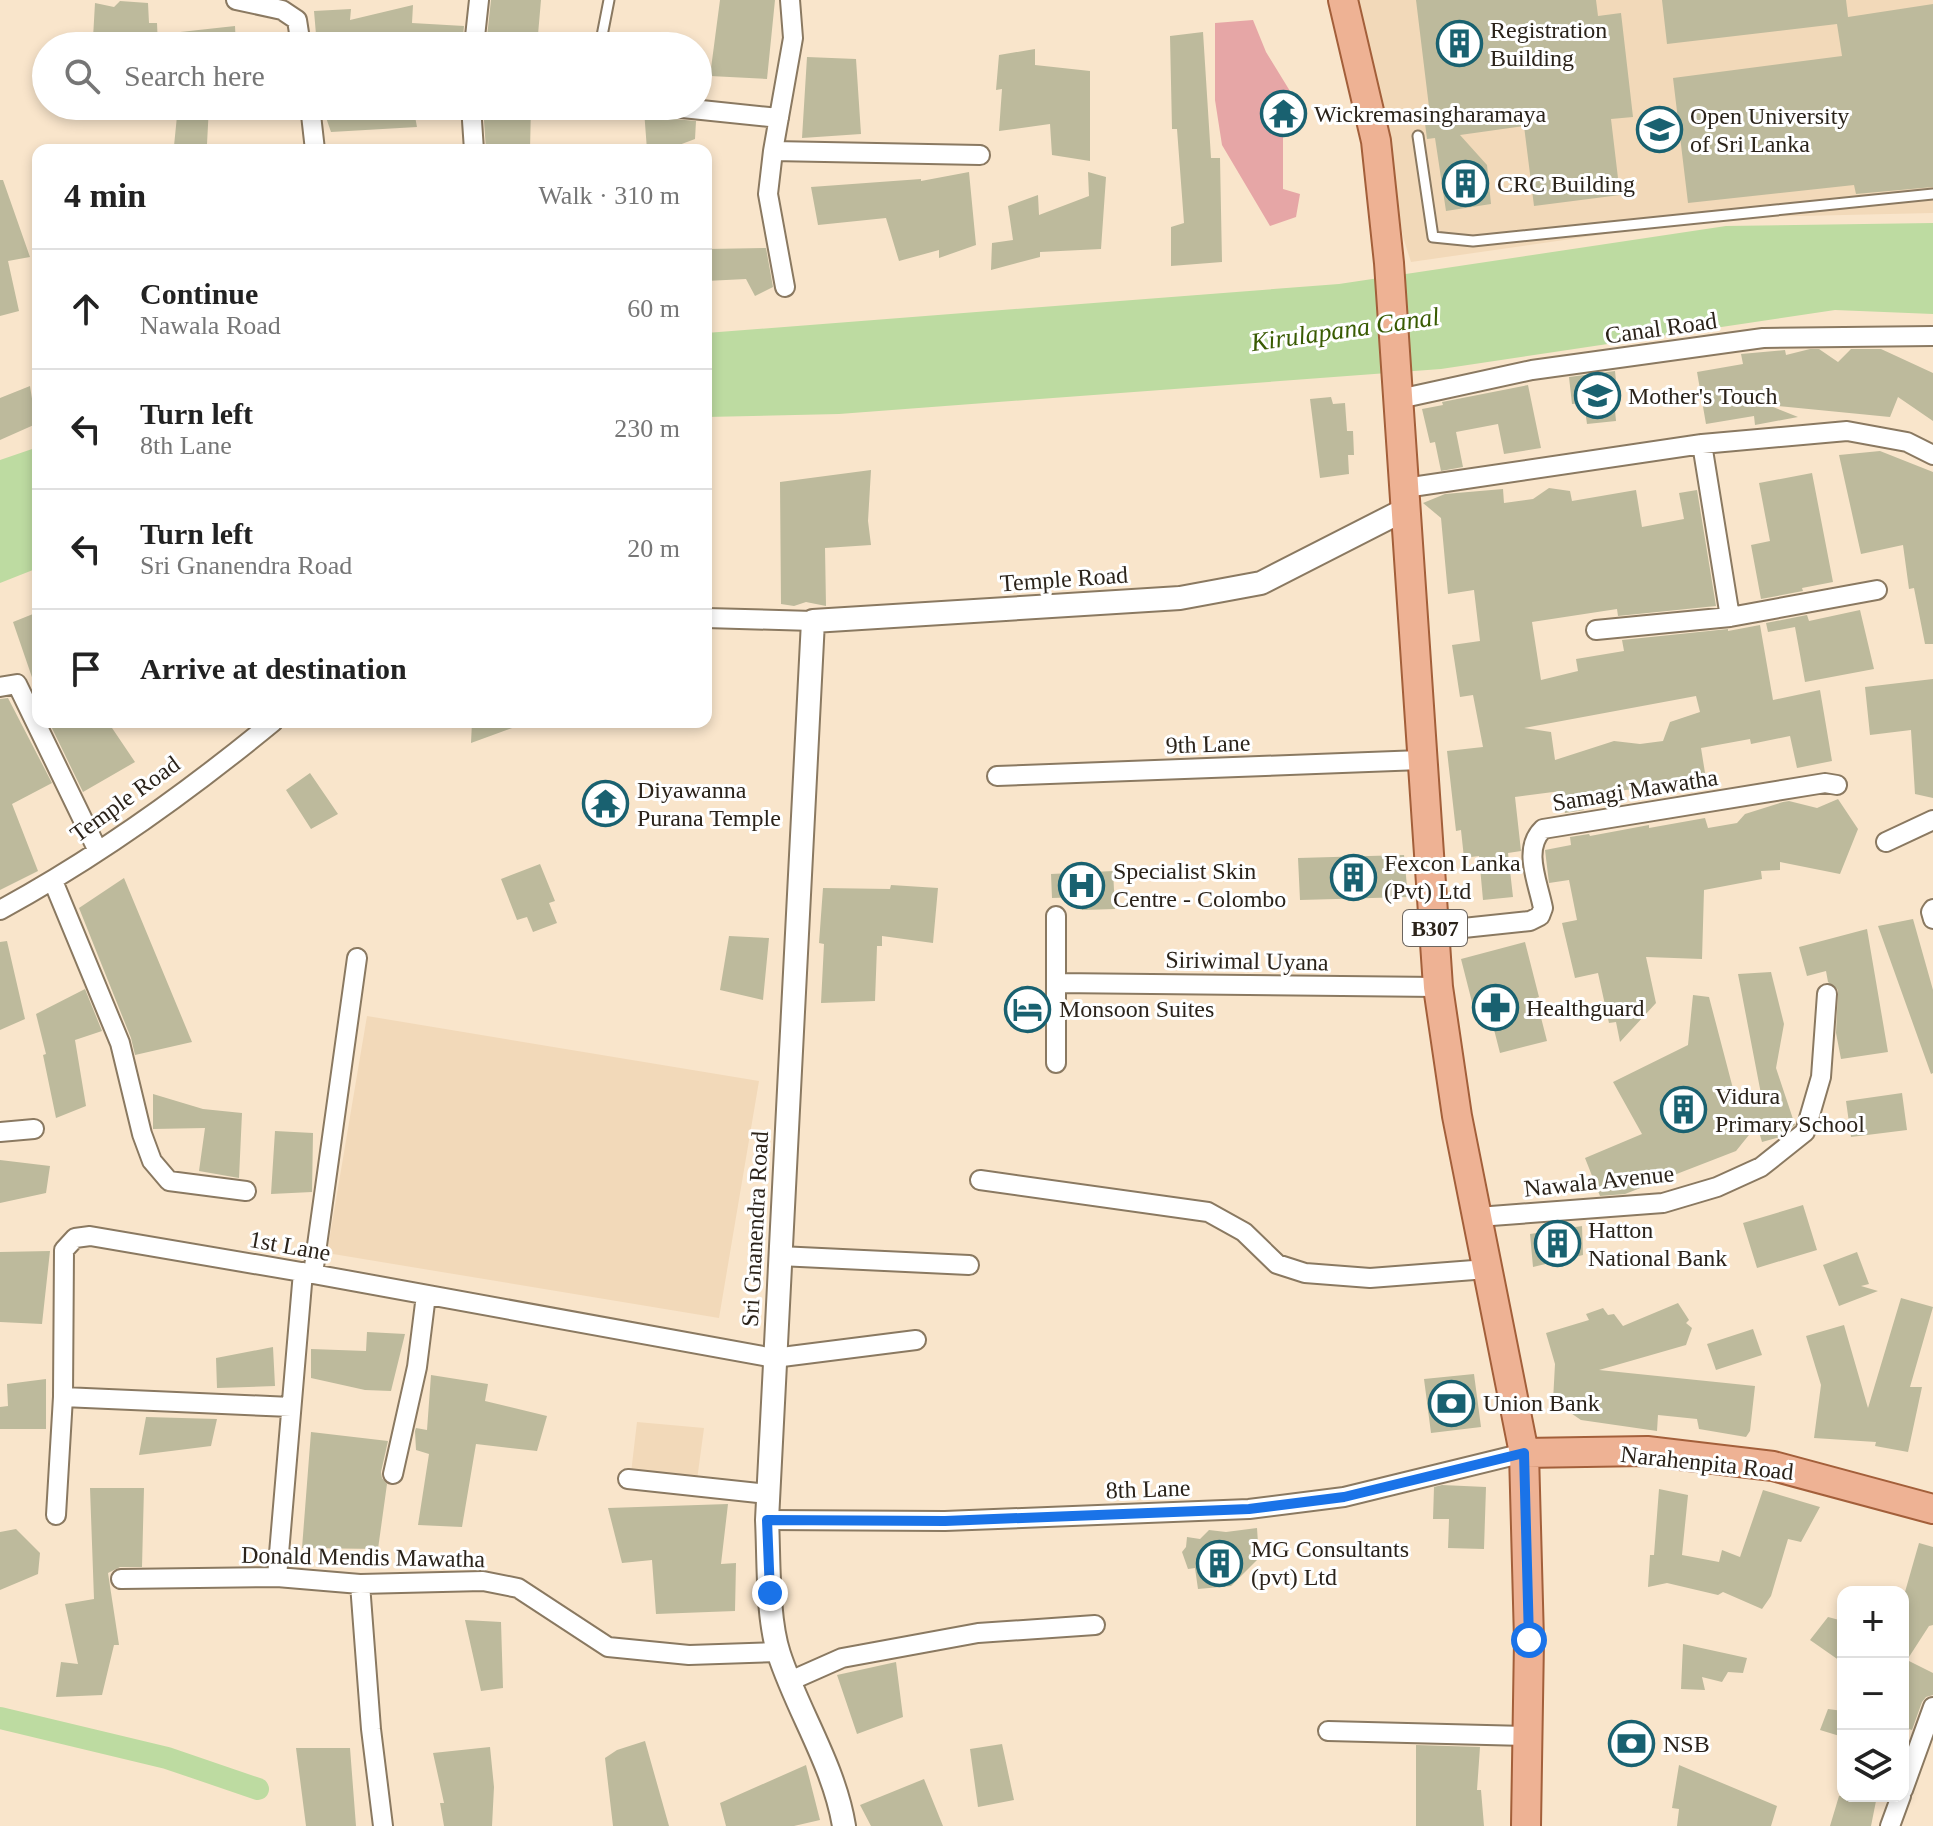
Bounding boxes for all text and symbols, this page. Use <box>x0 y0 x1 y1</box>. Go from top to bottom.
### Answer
place label: Registration Building <box>1490 17 1607 71</box>
building icon: Registration Building <box>1435 20 1483 68</box>
search box <box>32 32 712 120</box>
icon: search <box>60 54 104 98</box>
text: Search here <box>124 59 265 92</box>
temple icon: Wickremasingharamaya <box>1259 90 1307 138</box>
place label: Wickremasingharamaya <box>1314 101 1547 127</box>
place label: Open University of Sri Lanka <box>1690 103 1849 157</box>
school or university icon: Open University of Sri Lanka <box>1635 106 1683 154</box>
building icon: CRC Building <box>1442 160 1490 208</box>
place label: CRC Building <box>1497 171 1635 197</box>
text: 4 min <box>64 177 146 214</box>
text: Walk · 310 m <box>538 181 680 210</box>
text: Continue <box>140 277 258 310</box>
icon: ahead <box>64 287 108 331</box>
text: 60 m <box>627 294 680 323</box>
water label: Kirulapana Canal <box>1248 302 1441 357</box>
street label: Canal Road <box>1603 307 1719 349</box>
text: Nawala Road <box>140 311 281 340</box>
school or university icon: Mother's Touch <box>1573 372 1621 420</box>
place label: Mother's Touch <box>1628 383 1778 409</box>
text: Turn left <box>140 397 253 430</box>
icon: left <box>64 407 108 451</box>
text: 230 m <box>614 414 680 443</box>
text: 8th Lane <box>140 431 232 460</box>
text: Turn left <box>140 517 253 550</box>
icon: left <box>64 527 108 571</box>
text: 20 m <box>627 534 680 563</box>
text: Sri Gnanendra Road <box>140 551 352 580</box>
street label: Temple Road <box>999 562 1129 596</box>
icon: arrive <box>64 647 108 691</box>
text: Arrive at destination <box>140 652 407 685</box>
street label: 9th Lane <box>1165 730 1251 758</box>
street label: Temple Road <box>65 751 185 847</box>
street label: Samagi Mawatha <box>1550 764 1720 816</box>
place label: Diyawanna Purana Temple <box>637 777 781 831</box>
temple icon: Diyawanna Purana Temple <box>582 780 630 828</box>
place label: Fexcon Lanka (Pvt) Ltd <box>1384 850 1521 904</box>
building icon: Fexcon Lanka (Pvt) Ltd <box>1329 853 1377 901</box>
place label: Specialist Skin Centre - Colombo <box>1113 858 1286 912</box>
hospital icon: Specialist Skin Centre - Colombo <box>1058 861 1106 909</box>
road number: B307 <box>1403 910 1467 946</box>
street label: Siriwimal Uyana <box>1165 947 1329 975</box>
pharmacy icon: Healthguard <box>1471 984 1519 1032</box>
hotel icon: Monsoon Suites <box>1004 985 1052 1033</box>
place label: Healthguard <box>1526 995 1645 1021</box>
place label: Monsoon Suites <box>1059 996 1214 1022</box>
place label: Vidura Primary School <box>1715 1083 1865 1137</box>
building icon: Vidura Primary School <box>1660 1086 1708 1134</box>
street label: Sri Gnanendra Road <box>737 1130 773 1328</box>
street label: Nawala Avenue <box>1523 1160 1675 1202</box>
place label: Hatton National Bank <box>1588 1217 1727 1271</box>
building icon: Hatton National Bank <box>1533 1220 1581 1268</box>
street label: 1st Lane <box>247 1226 333 1266</box>
bank icon: Union Bank <box>1428 1379 1476 1427</box>
place label: Union Bank <box>1483 1390 1600 1416</box>
street label: Narahenpita Road <box>1619 1441 1795 1485</box>
street label: 8th Lane <box>1105 1475 1191 1503</box>
place label: MG Consultants (pvt) Ltd <box>1251 1536 1409 1590</box>
building icon: MG Consultants (pvt) Ltd <box>1196 1539 1244 1587</box>
street label: Donald Mendis Mawatha <box>241 1542 486 1572</box>
route end <box>752 1575 788 1611</box>
map controls <box>1837 1586 1909 1802</box>
button: + <box>1837 1586 1909 1658</box>
route start <box>1511 1622 1547 1658</box>
button: − <box>1837 1658 1909 1730</box>
bank icon: NSB <box>1608 1720 1656 1768</box>
button: layers <box>1837 1730 1909 1802</box>
place label: NSB <box>1663 1731 1710 1757</box>

